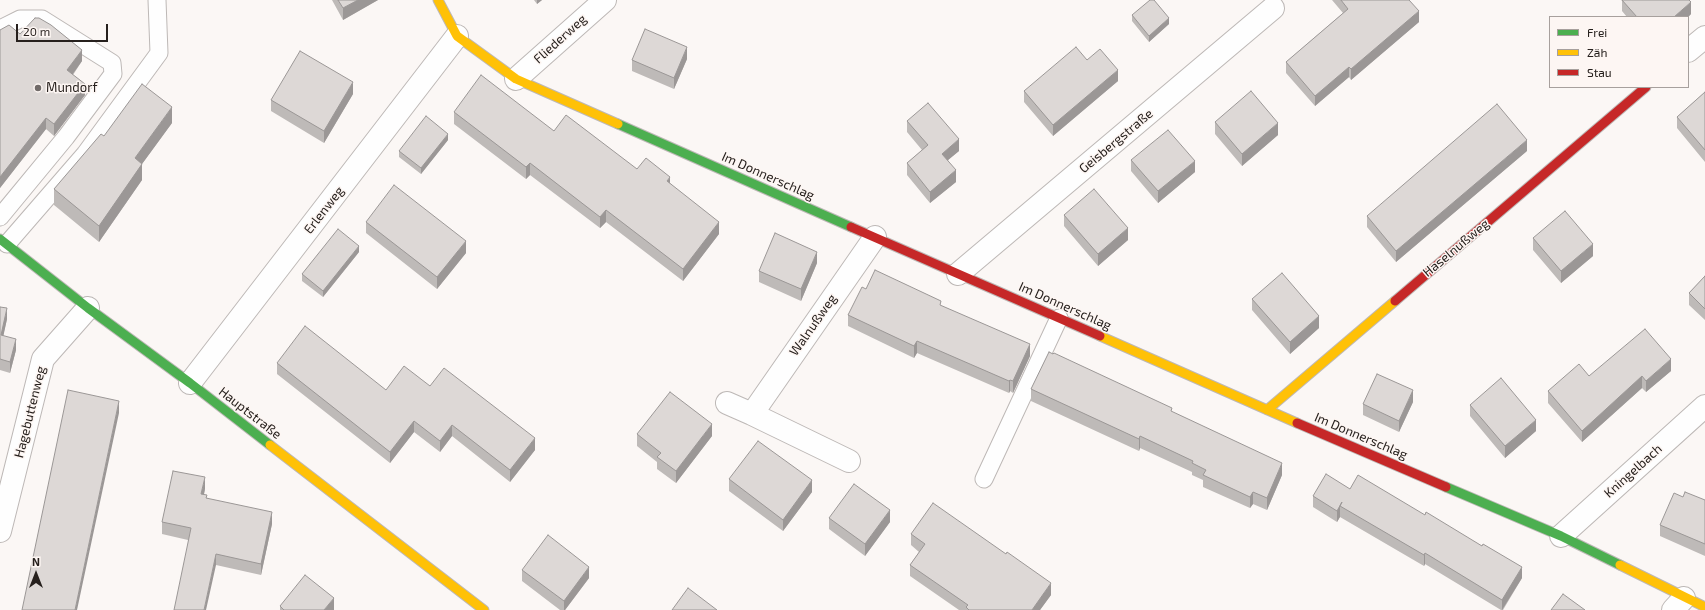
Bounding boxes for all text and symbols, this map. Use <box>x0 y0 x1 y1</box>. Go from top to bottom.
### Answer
street label: Fliederweg <box>530 11 590 67</box>
scale bar <box>18 16 110 42</box>
legend <box>1549 16 1689 88</box>
text: 20 m <box>23 24 50 38</box>
text: Frei <box>1587 25 1607 39</box>
text: Zäh <box>1587 45 1607 59</box>
text: Stau <box>1587 65 1612 79</box>
place label: Mundorf <box>46 80 97 96</box>
marker: Mundorf <box>33 83 43 93</box>
street label: Geisbergstraße <box>1076 106 1156 176</box>
street label: Im Donnerschlag <box>719 149 817 203</box>
street label: Erlenweg <box>301 183 347 237</box>
street label: Haselnußweg <box>1420 216 1492 280</box>
street label: Im Donnerschlag <box>1016 279 1114 333</box>
street label: Walnußweg <box>786 291 840 359</box>
street label: Hagebuttenweg <box>11 364 49 460</box>
street label: Hauptstraße <box>216 384 284 442</box>
street label: Im Donnerschlag <box>1312 409 1410 463</box>
street label: Kningelbach <box>1601 441 1665 501</box>
north arrow <box>16 554 56 594</box>
text: N <box>32 555 40 568</box>

